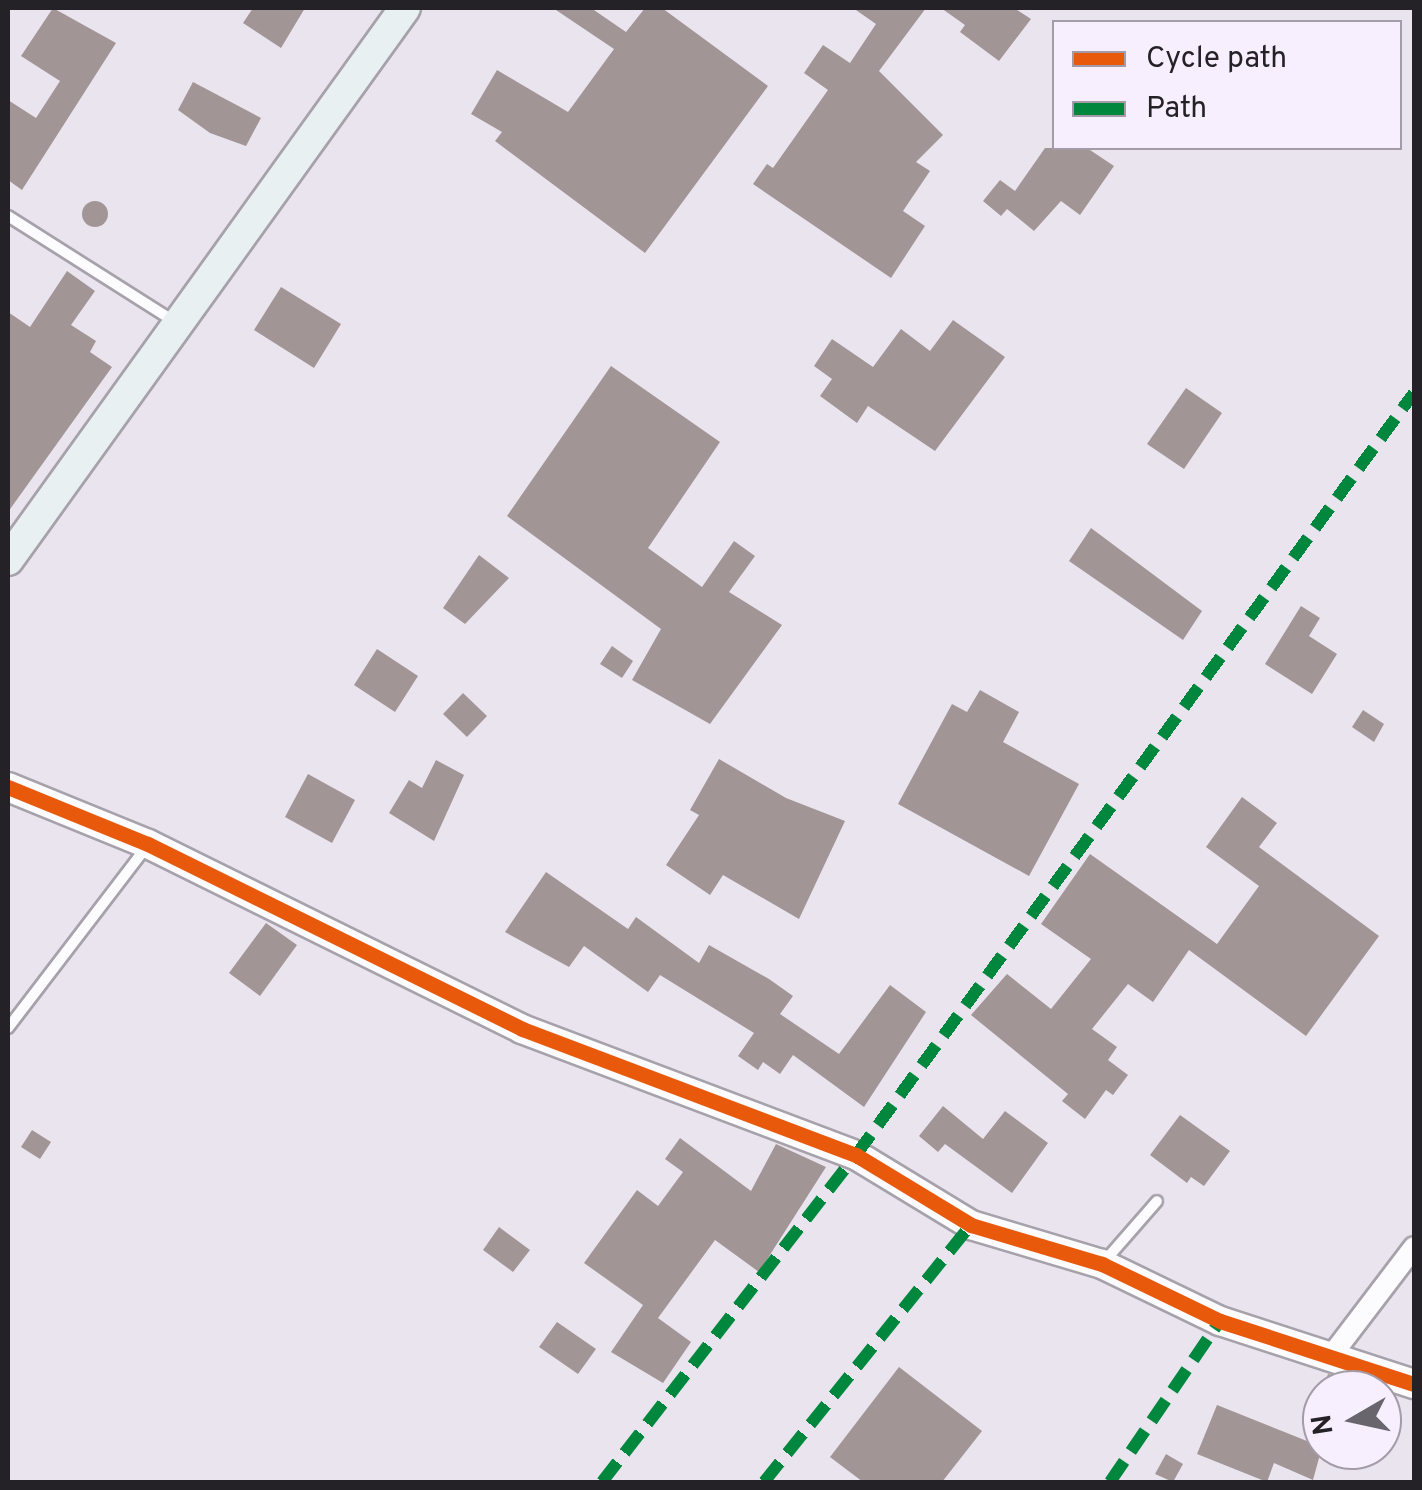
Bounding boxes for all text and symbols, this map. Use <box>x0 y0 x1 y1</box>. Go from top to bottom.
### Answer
legend <box>1052 20 1402 150</box>
text: Cycle path <box>1146 41 1287 78</box>
text: Path <box>1146 91 1207 128</box>
north arrow <box>1302 1370 1402 1470</box>
text: N <box>1305 1412 1344 1437</box>

